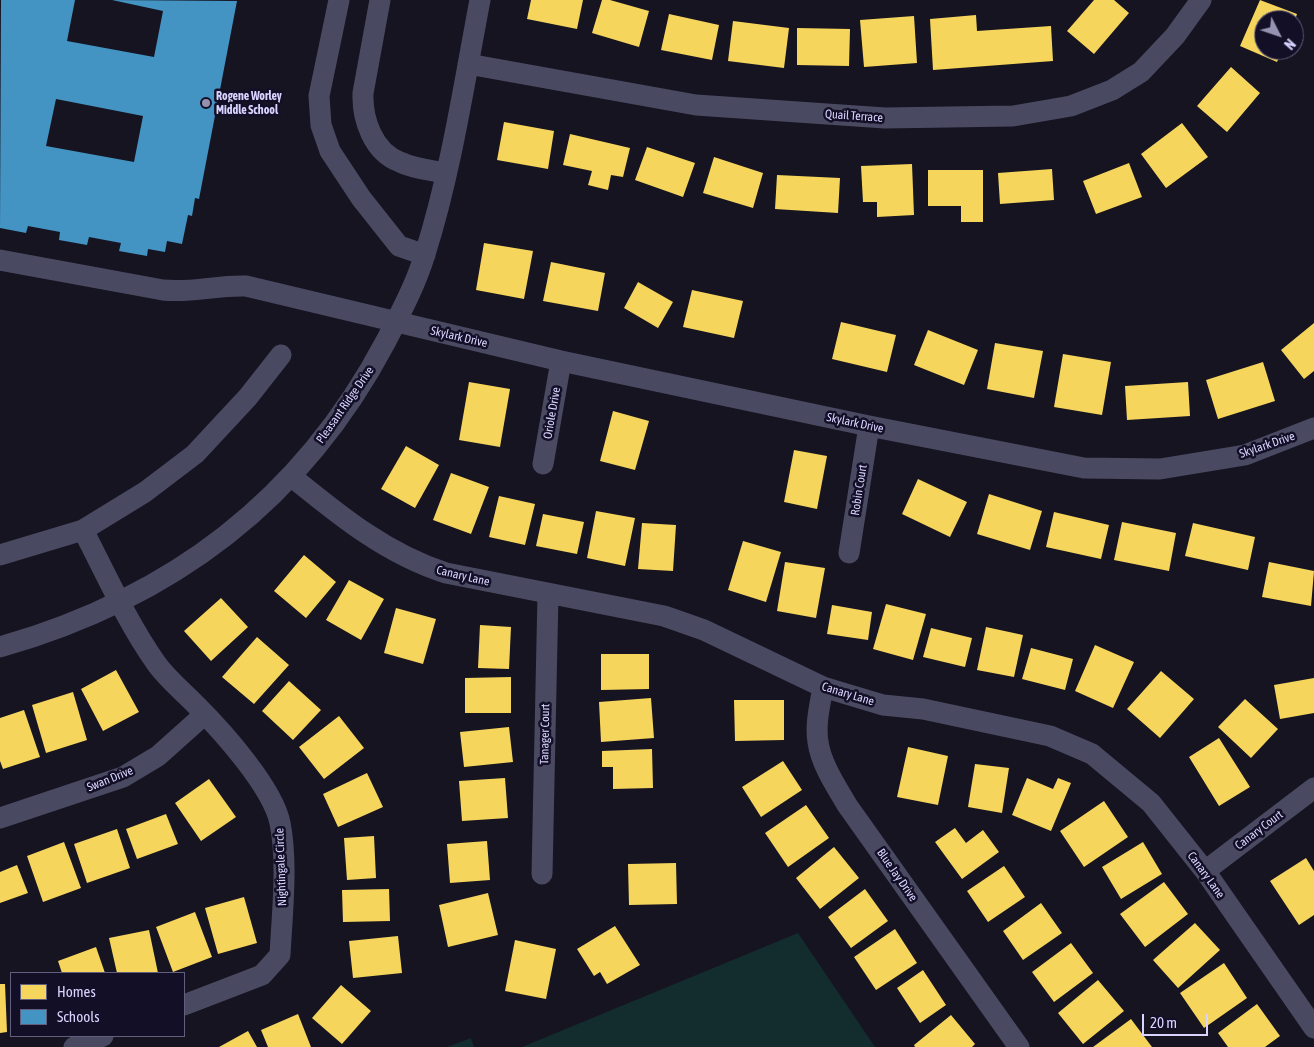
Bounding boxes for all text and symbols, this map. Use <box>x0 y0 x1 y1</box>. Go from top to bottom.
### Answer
north arrow <box>1254 10 1304 60</box>
text: N <box>1281 36 1298 53</box>
place label: Rogene Worley Middle School <box>216 89 282 117</box>
marker: Rogene Worley Middle School <box>200 97 212 109</box>
street label: Quail Terrace <box>824 107 884 125</box>
street label: Skylark Drive <box>429 323 489 351</box>
street label: Pleasant Ridge Drive <box>313 364 377 446</box>
street label: Oriole Drive <box>540 386 564 440</box>
street label: Skylark Drive <box>825 410 885 436</box>
street label: Skylark Drive <box>1237 429 1297 461</box>
street label: Robin Court <box>848 464 870 516</box>
street label: Canary Lane <box>435 563 491 589</box>
street label: Canary Lane <box>820 679 876 709</box>
street label: Tanager Court <box>537 704 553 764</box>
street label: Swan Drive <box>85 763 135 795</box>
street label: Canary Court <box>1232 807 1286 853</box>
street label: Nightingale Circle <box>272 828 290 906</box>
street label: Blue Jay Drive <box>874 846 920 904</box>
street label: Canary Lane <box>1184 849 1228 901</box>
legend <box>10 972 185 1037</box>
text: Homes <box>57 983 96 1000</box>
scale bar <box>1144 1004 1210 1036</box>
text: Schools <box>57 1008 100 1025</box>
text: 20 m <box>1150 1014 1177 1031</box>

